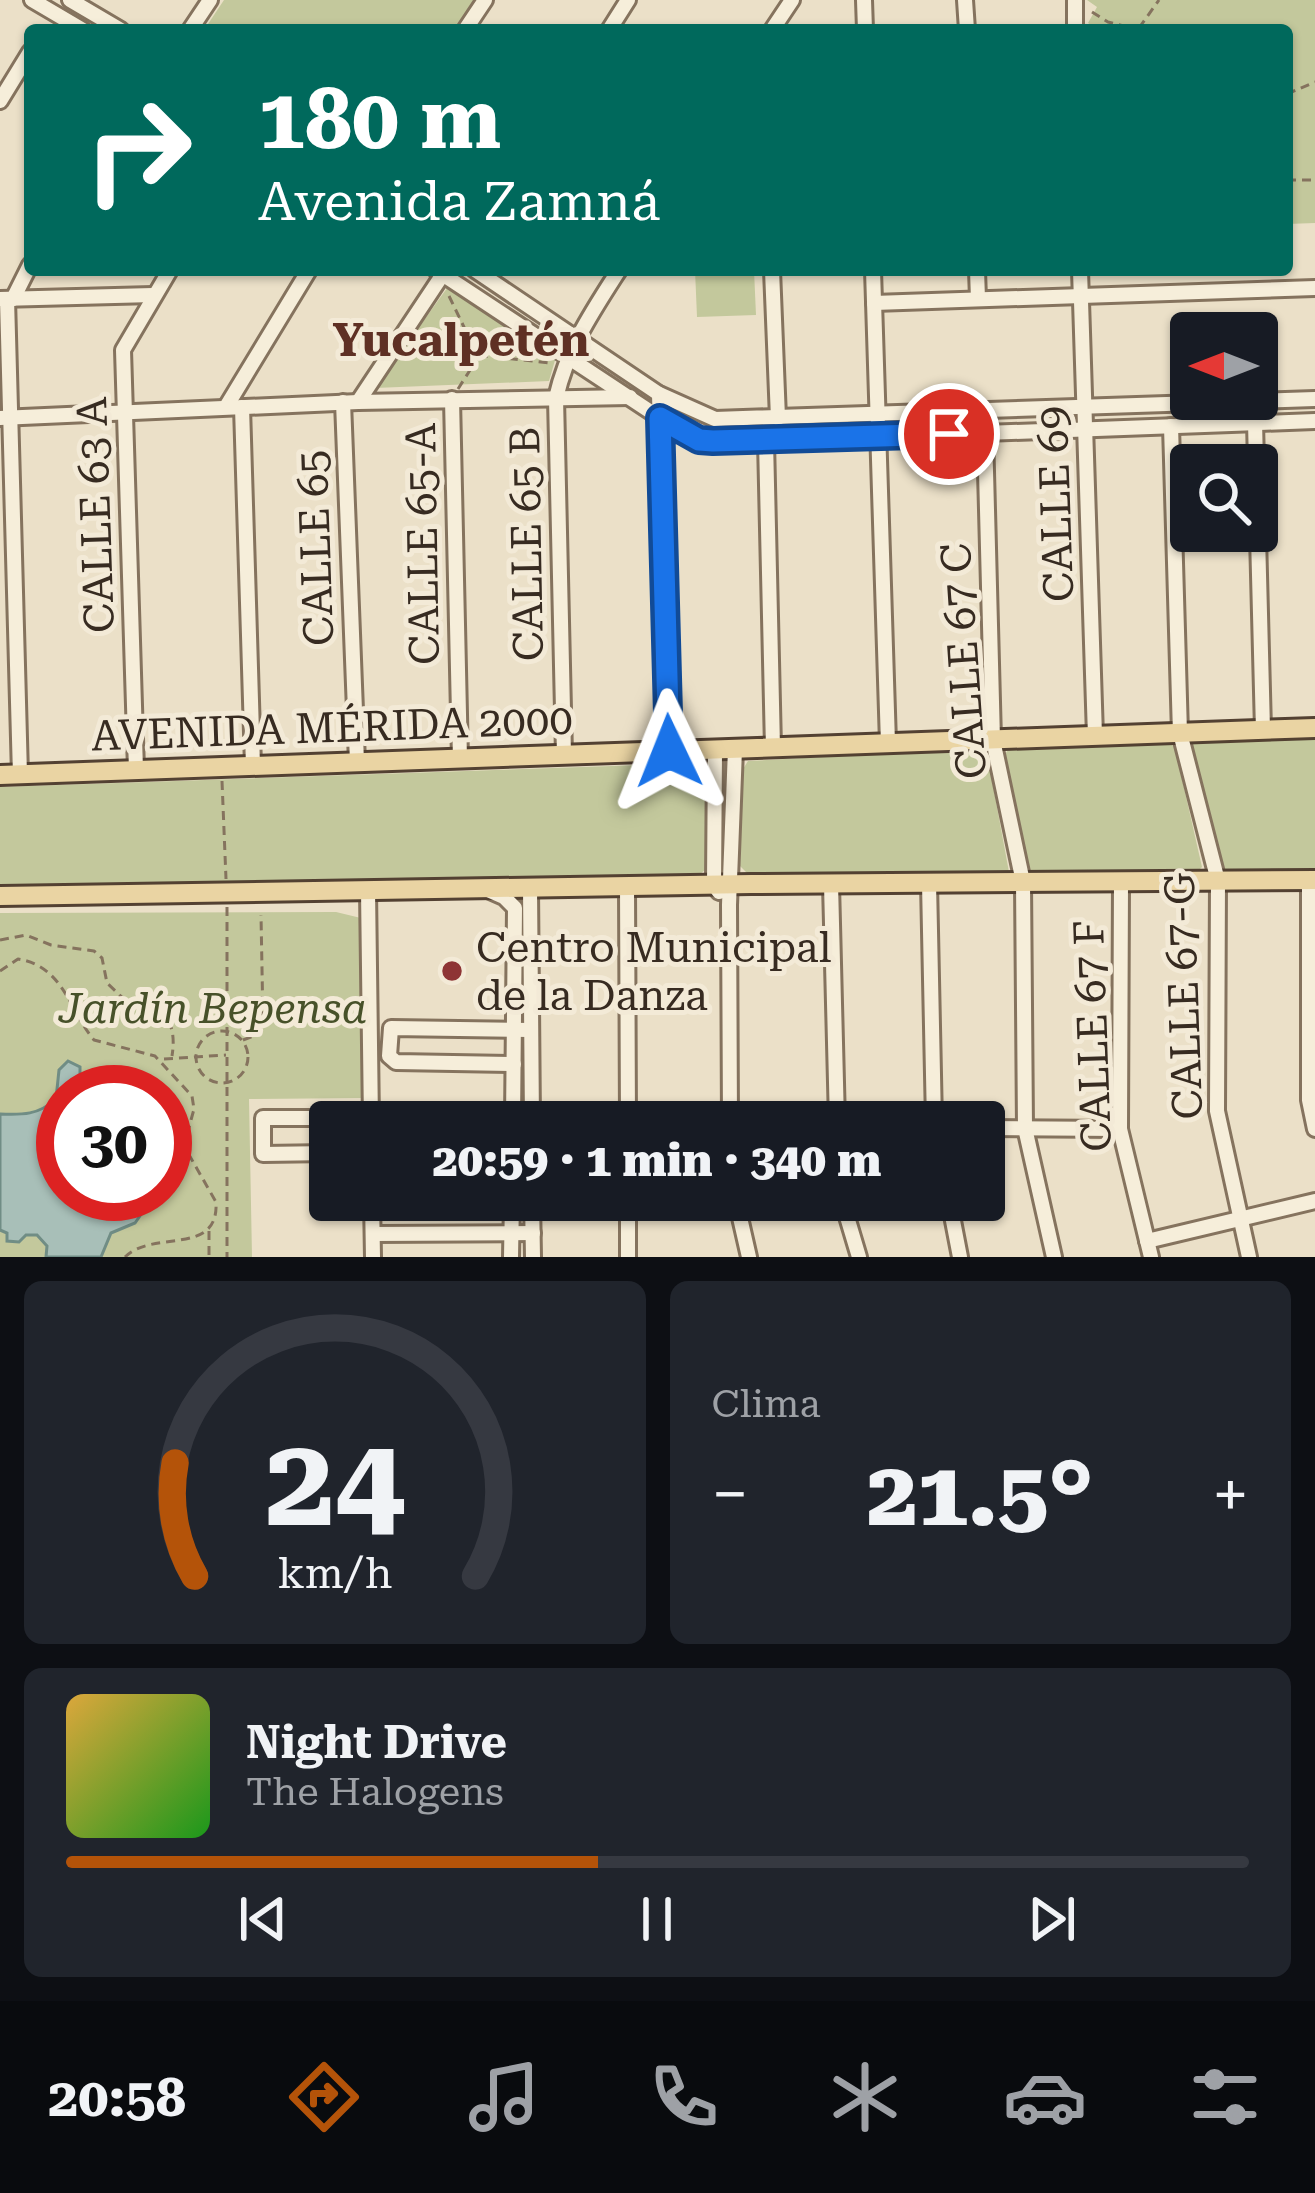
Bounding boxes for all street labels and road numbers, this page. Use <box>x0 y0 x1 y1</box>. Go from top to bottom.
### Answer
street label: CALLE 63 A <box>67 396 124 634</box>
street label: CALLE 69 <box>1028 405 1083 603</box>
street label: CALLE 65-A <box>396 422 449 666</box>
street label: CALLE 65 B <box>500 426 553 662</box>
street label: CALLE 65 <box>288 449 343 647</box>
street label: CALLE 67 C <box>931 541 996 781</box>
street label: AVENIDA MÉRIDA 2000 <box>90 695 574 760</box>
street label: CALLE 67-G <box>1155 872 1212 1120</box>
street label: CALLE 67 F <box>1064 919 1121 1153</box>

